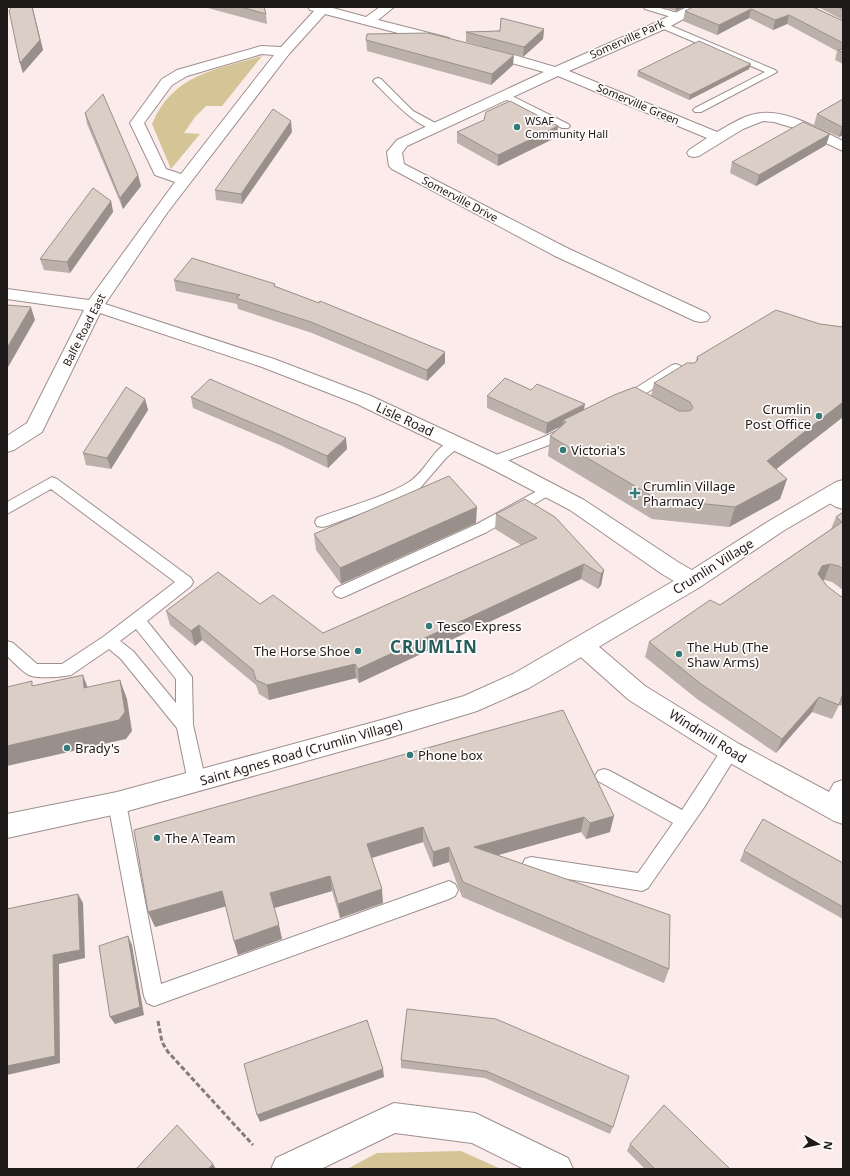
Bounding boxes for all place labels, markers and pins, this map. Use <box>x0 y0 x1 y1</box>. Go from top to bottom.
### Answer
place label: WSAF Community Hall <box>525 113 608 141</box>
marker: WSAF Community Hall <box>512 122 522 132</box>
place label: Crumlin Post Office <box>745 400 811 433</box>
marker: Crumlin Post Office <box>814 411 824 421</box>
place label: Victoria's <box>571 441 626 459</box>
marker: Victoria's <box>558 445 568 455</box>
place label: Crumlin Village Pharmacy <box>643 477 735 510</box>
marker: Crumlin Village Pharmacy <box>630 488 640 498</box>
place label: Tesco Express <box>437 617 521 635</box>
marker: Tesco Express <box>424 621 434 631</box>
place label: The Hub (The Shaw Arms) <box>687 638 769 671</box>
place label: The Horse Shoe <box>254 642 350 660</box>
marker: The Horse Shoe <box>353 646 363 656</box>
marker: The Hub (The Shaw Arms) <box>674 649 684 659</box>
place label: Brady's <box>75 739 120 757</box>
marker: Brady's <box>62 743 72 753</box>
place label: Phone box <box>418 746 483 764</box>
marker: Phone box <box>405 750 415 760</box>
place label: The A Team <box>165 829 236 847</box>
marker: The A Team <box>152 833 162 843</box>

